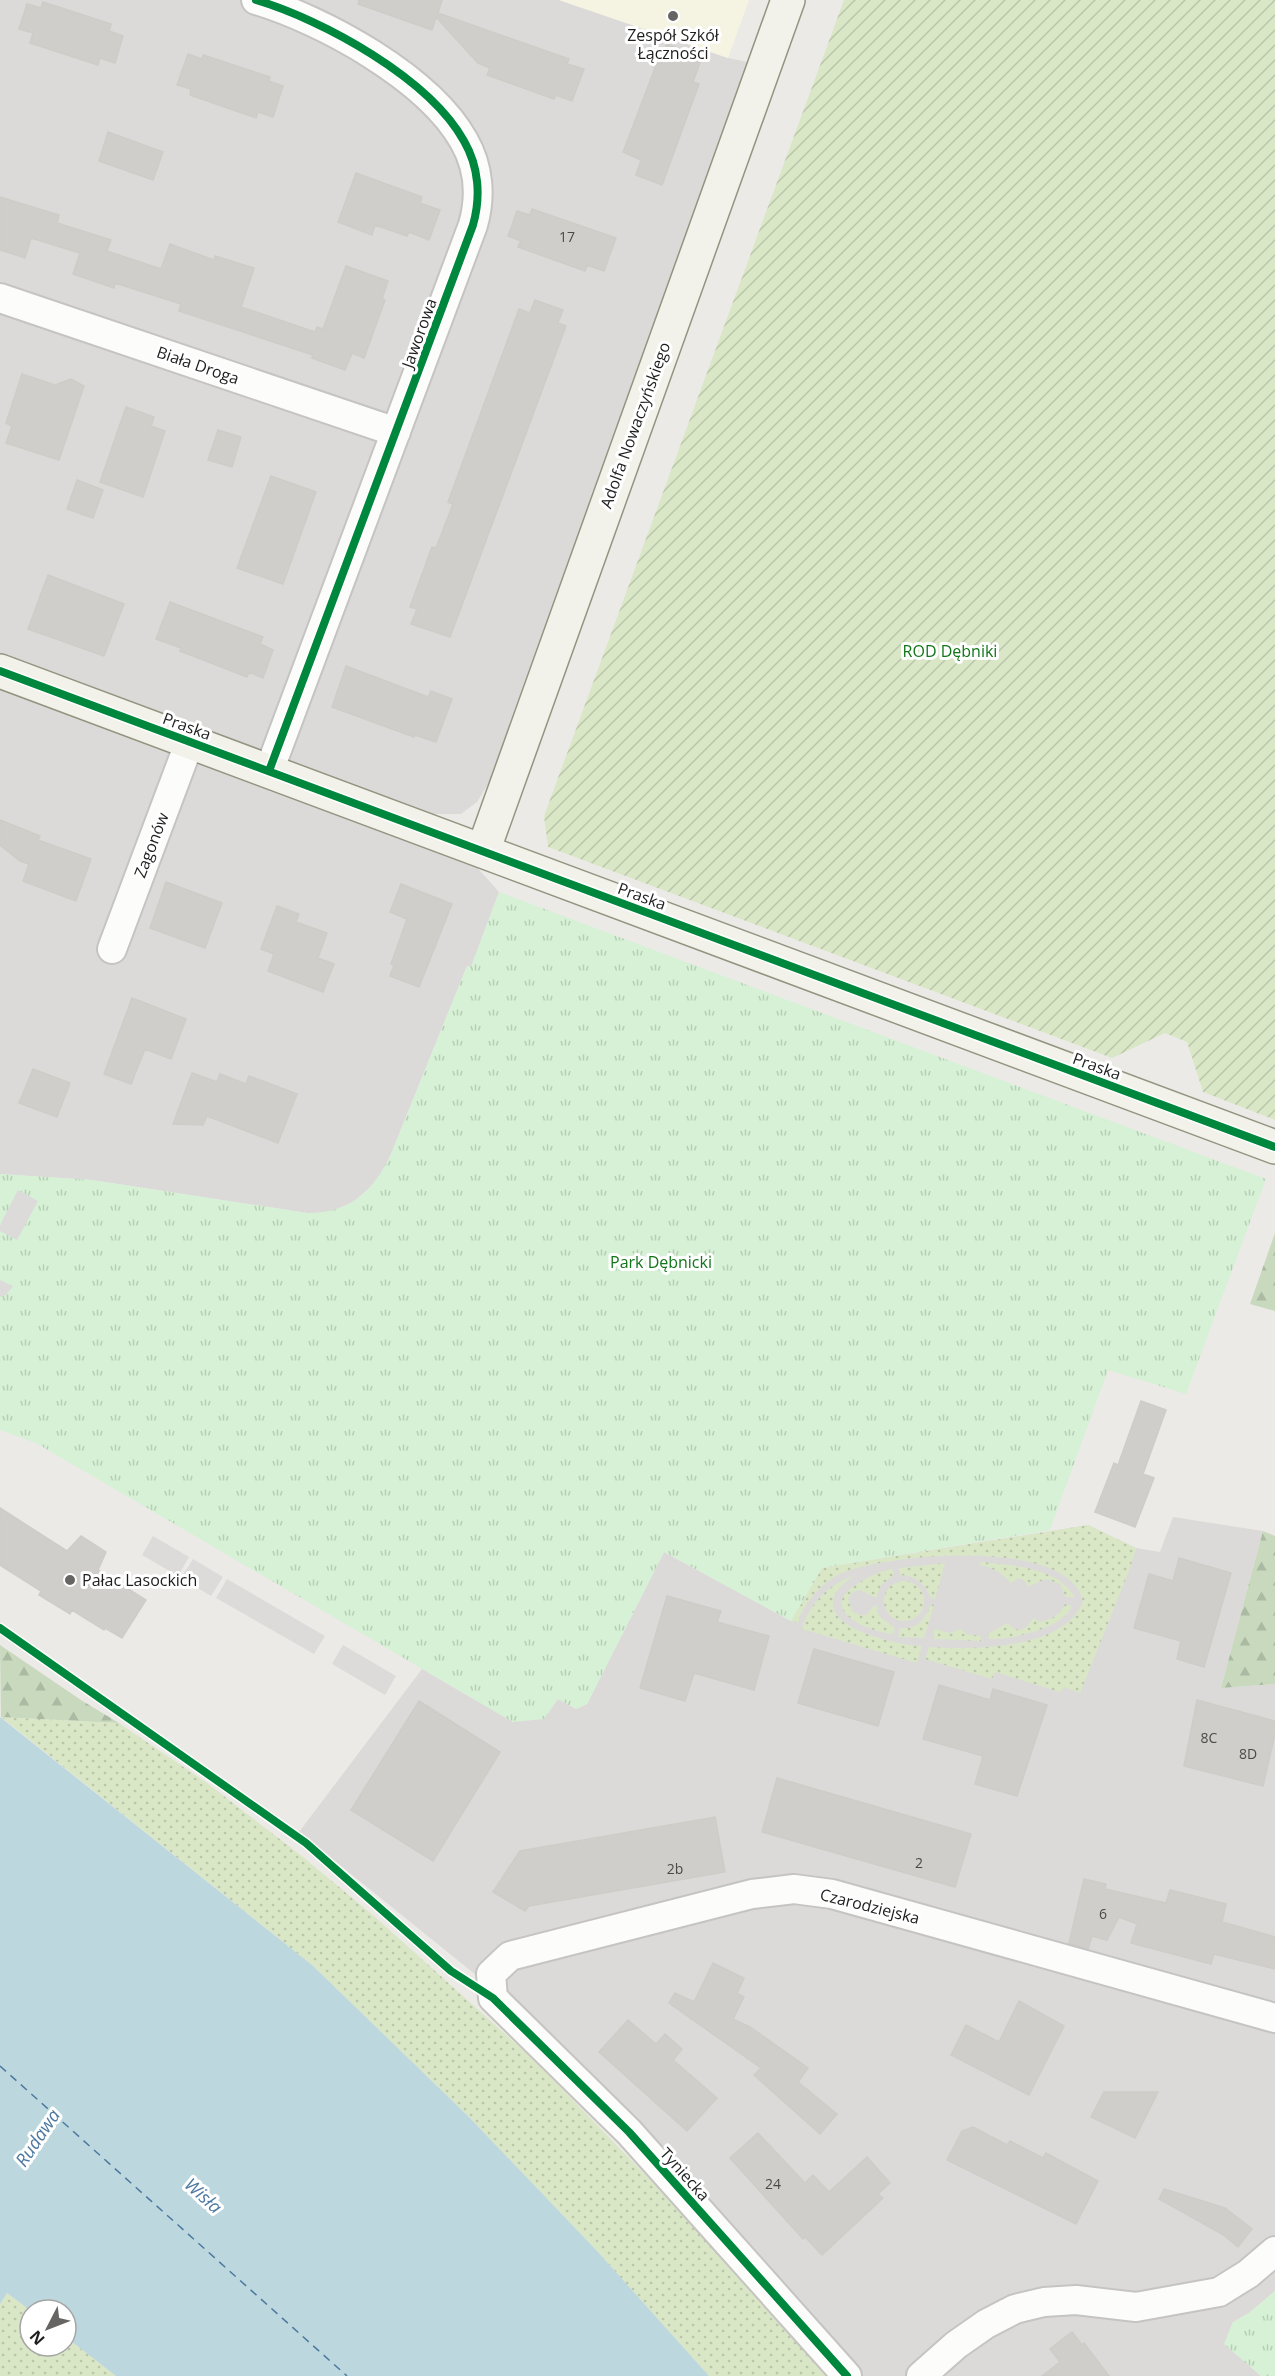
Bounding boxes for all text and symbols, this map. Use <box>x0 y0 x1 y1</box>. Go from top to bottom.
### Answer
marker: Zespół Szkół Łączności <box>666 9 680 23</box>
place label: Zespół Szkół Łączności <box>627 24 720 64</box>
house number: 17 <box>559 227 575 246</box>
street label: Jaworowa <box>396 295 442 373</box>
street label: Adolfa Nowaczyńskiego <box>595 339 675 511</box>
street label: Biała Droga <box>154 341 242 389</box>
park label: ROD Dębniki <box>903 640 997 662</box>
street label: Praska <box>160 707 214 745</box>
street label: Zagonów <box>129 809 174 881</box>
street label: Praska <box>615 877 669 915</box>
street label: Praska <box>1070 1047 1124 1085</box>
park label: Park Dębnicki <box>610 1251 712 1273</box>
place label: Pałac Lasockich <box>82 1569 197 1591</box>
marker: Pałac Lasockich <box>63 1573 77 1587</box>
house number: 8C <box>1201 1728 1218 1747</box>
house number: 8D <box>1239 1744 1257 1763</box>
house number: 2 <box>915 1853 923 1872</box>
house number: 2b <box>667 1859 683 1878</box>
street label: Czarodziejska <box>818 1883 922 1929</box>
house number: 6 <box>1099 1904 1107 1923</box>
water label: Rudawa <box>9 2104 65 2171</box>
street label: Tyniecka <box>655 2143 715 2205</box>
water label: Wisła <box>180 2172 227 2218</box>
house number: 24 <box>765 2174 781 2193</box>
north arrow <box>18 2298 78 2358</box>
text: N <box>24 2326 49 2350</box>

